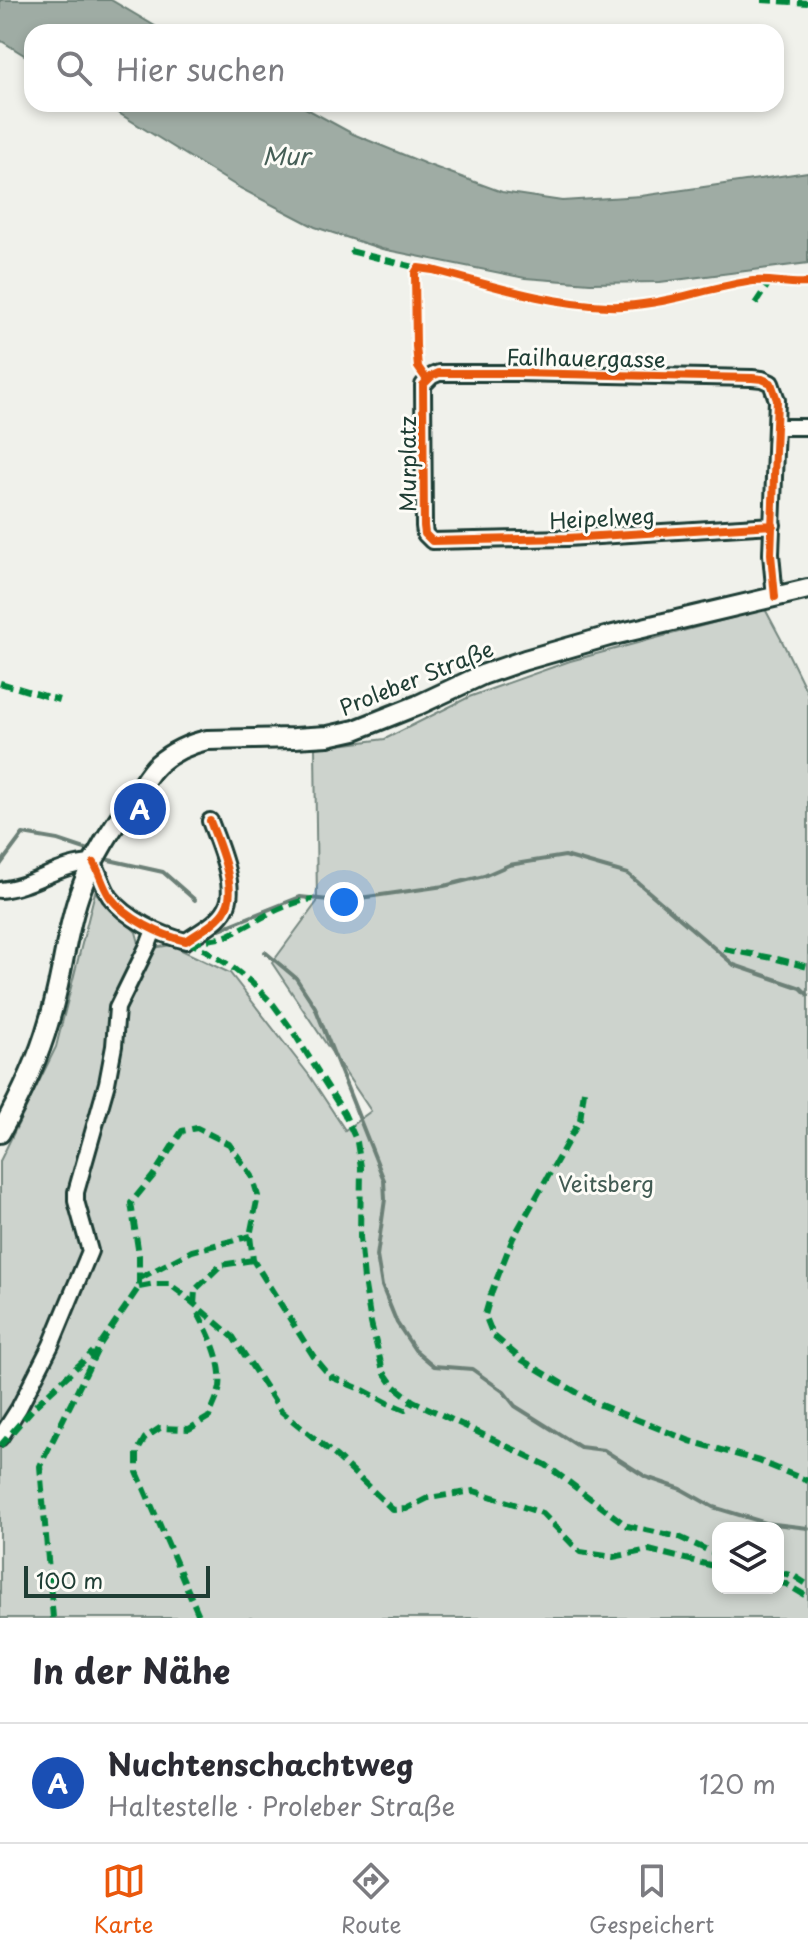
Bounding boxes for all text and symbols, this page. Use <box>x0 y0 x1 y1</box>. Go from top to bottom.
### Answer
search box <box>24 24 784 112</box>
icon: search <box>52 46 96 90</box>
text: Hier suchen <box>116 46 285 91</box>
water label: Mur <box>262 137 314 173</box>
street label: Failhauergasse <box>506 339 666 375</box>
street label: Murplatz <box>390 416 423 512</box>
street label: Heipelweg <box>548 498 656 536</box>
street label: Proleber Straße <box>334 631 498 723</box>
pin: A <box>114 779 166 839</box>
your location <box>324 882 364 922</box>
park label: Veitsberg <box>558 1166 654 1199</box>
map controls <box>712 1522 784 1594</box>
button: layers <box>712 1522 784 1594</box>
scale bar <box>24 1562 210 1598</box>
text: 100 m <box>36 1563 103 1596</box>
text: In der Nähe <box>32 1644 230 1696</box>
text: Nuchtenschachtweg <box>108 1741 414 1786</box>
text: A <box>48 1764 68 1803</box>
text: 120 m <box>699 1764 776 1803</box>
text: Haltestelle · Proleber Straße <box>108 1786 455 1825</box>
tab: Karte <box>94 1859 153 1940</box>
tab: Route <box>341 1859 401 1940</box>
tab: Gespeichert <box>589 1859 714 1940</box>

